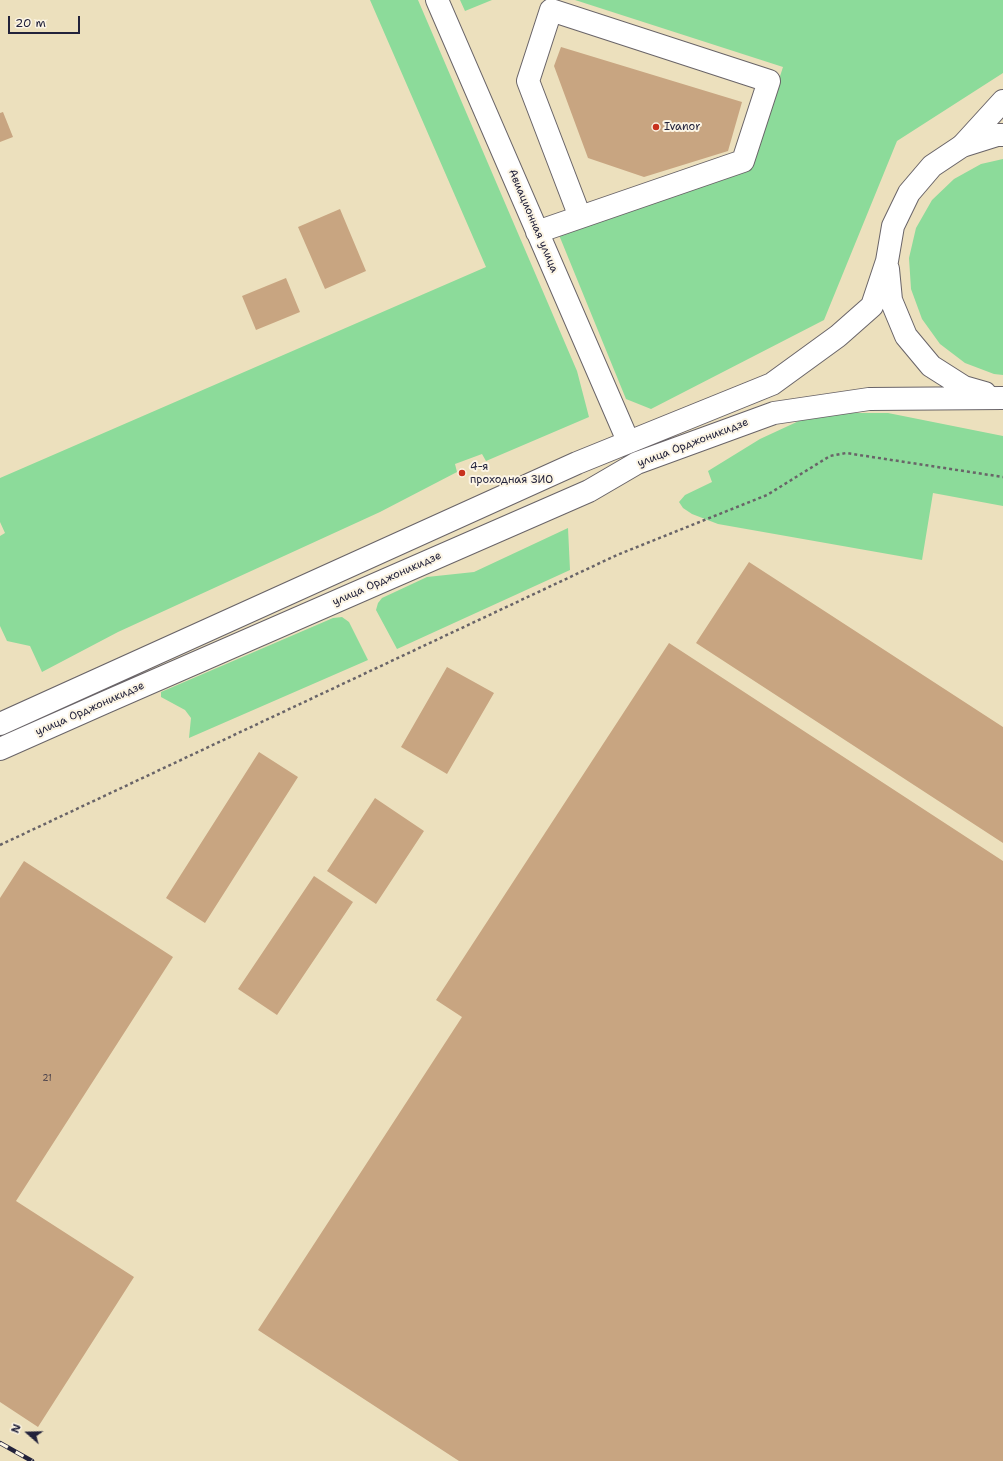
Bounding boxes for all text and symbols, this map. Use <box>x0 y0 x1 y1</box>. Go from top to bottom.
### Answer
scale bar <box>10 8 82 34</box>
text: 20 m <box>15 15 46 31</box>
place label: Ivanor <box>664 120 700 134</box>
marker: Ivanor <box>651 122 661 132</box>
street label: Авиационная улица <box>505 167 561 275</box>
street label: улица Орджоникидзе <box>636 416 750 470</box>
place label: 4-я проходная ЗИО <box>470 460 553 486</box>
marker: 4-я проходная ЗИО <box>457 468 467 478</box>
street label: улица Орджоникидзе <box>330 549 444 609</box>
street label: улица Орджоникидзе <box>33 679 147 739</box>
house number: 21 <box>42 1074 52 1084</box>
north arrow <box>8 1413 48 1453</box>
text: N <box>8 1422 25 1435</box>

